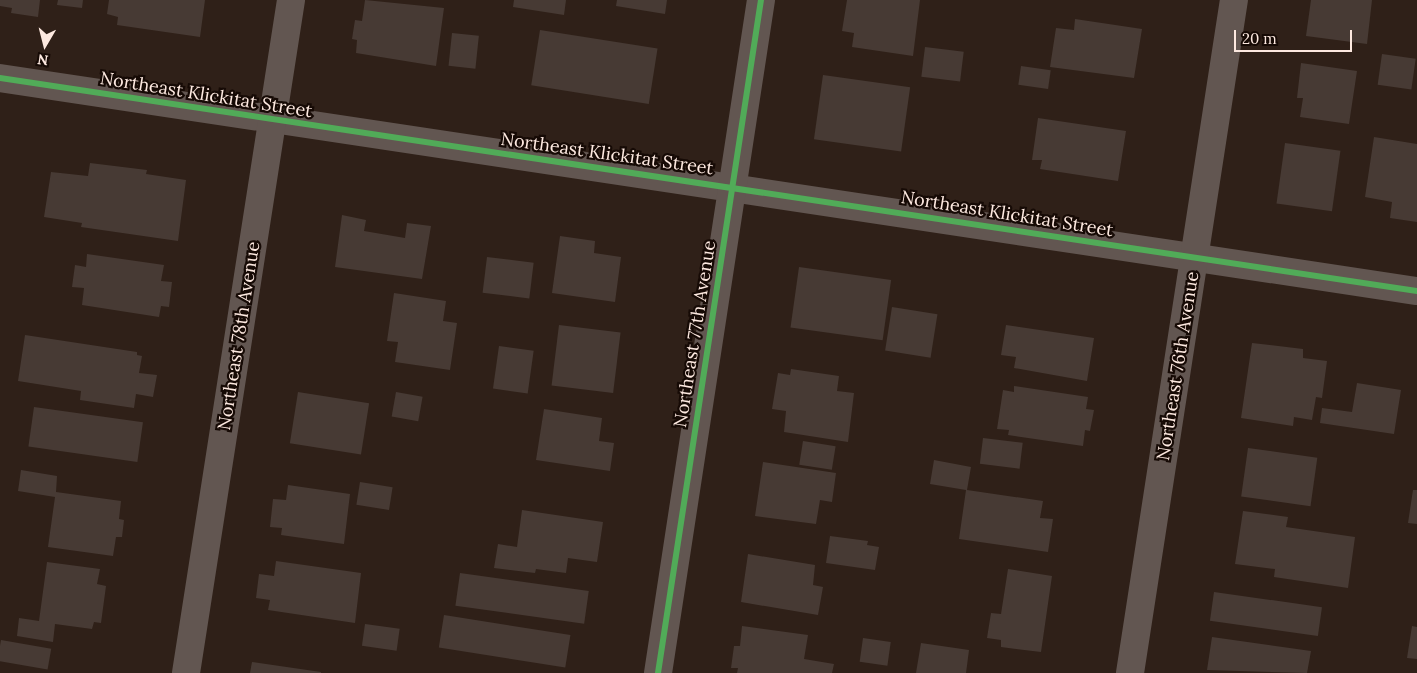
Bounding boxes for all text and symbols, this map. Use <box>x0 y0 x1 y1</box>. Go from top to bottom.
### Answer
north arrow <box>20 20 70 70</box>
scale bar <box>1237 20 1354 52</box>
text: 20 m <box>1242 29 1277 48</box>
text: N <box>36 50 50 70</box>
street label: Northeast Klickitat Street <box>98 68 314 122</box>
street label: Northeast Klickitat Street <box>499 128 715 180</box>
street label: Northeast Klickitat Street <box>899 187 1115 241</box>
street label: Northeast 77th Avenue <box>670 239 720 429</box>
street label: Northeast 78th Avenue <box>213 240 265 432</box>
street label: Northeast 76th Avenue <box>1152 270 1204 462</box>

